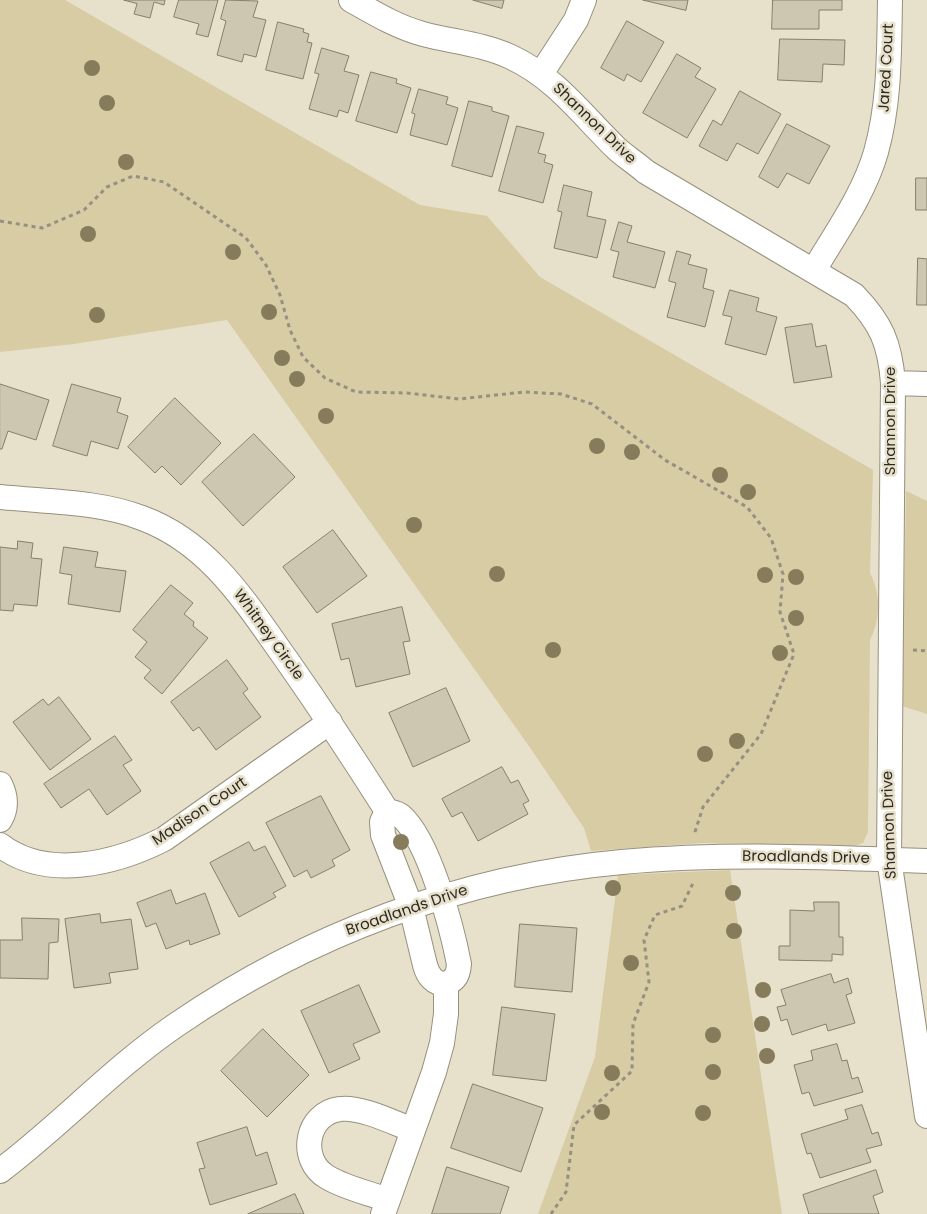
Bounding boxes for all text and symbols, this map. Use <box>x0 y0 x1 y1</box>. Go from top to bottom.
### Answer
street label: Jared Court <box>876 23 898 113</box>
street label: Shannon Drive <box>549 80 639 168</box>
street label: Shannon Drive <box>882 367 900 475</box>
street label: Whitney Circle <box>229 586 307 684</box>
street label: Shannon Drive <box>879 770 901 880</box>
street label: Madison Court <box>149 774 251 850</box>
street label: Broadlands Drive <box>742 848 870 868</box>
street label: Broadlands Drive <box>344 882 470 940</box>

